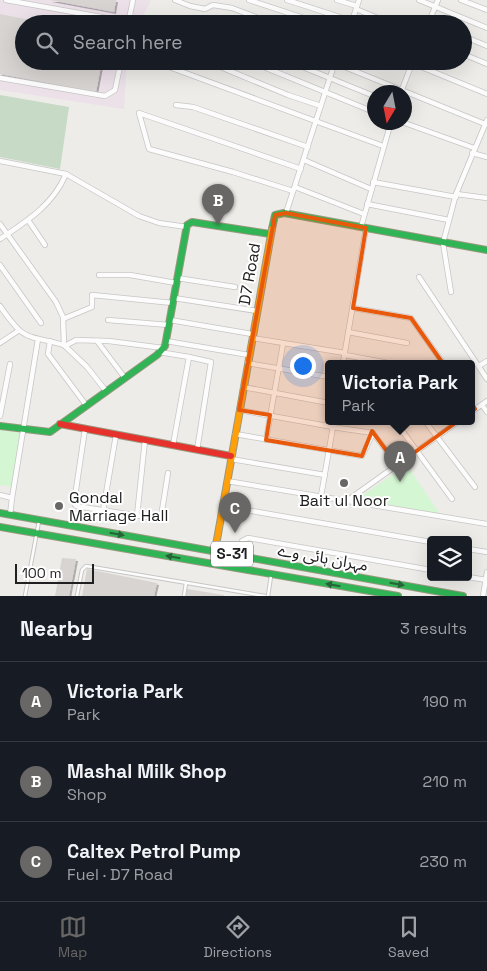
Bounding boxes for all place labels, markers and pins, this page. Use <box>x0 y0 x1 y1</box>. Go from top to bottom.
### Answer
pin: B <box>202 184 234 225</box>
pin: A <box>384 441 416 482</box>
marker: Bait ul Noor <box>338 477 350 489</box>
place label: Gondal Marriage Hall <box>69 487 168 526</box>
place label: Bait ul Noor <box>299 490 389 511</box>
pin: C <box>219 492 251 533</box>
marker: Gondal Marriage Hall <box>53 500 65 512</box>

